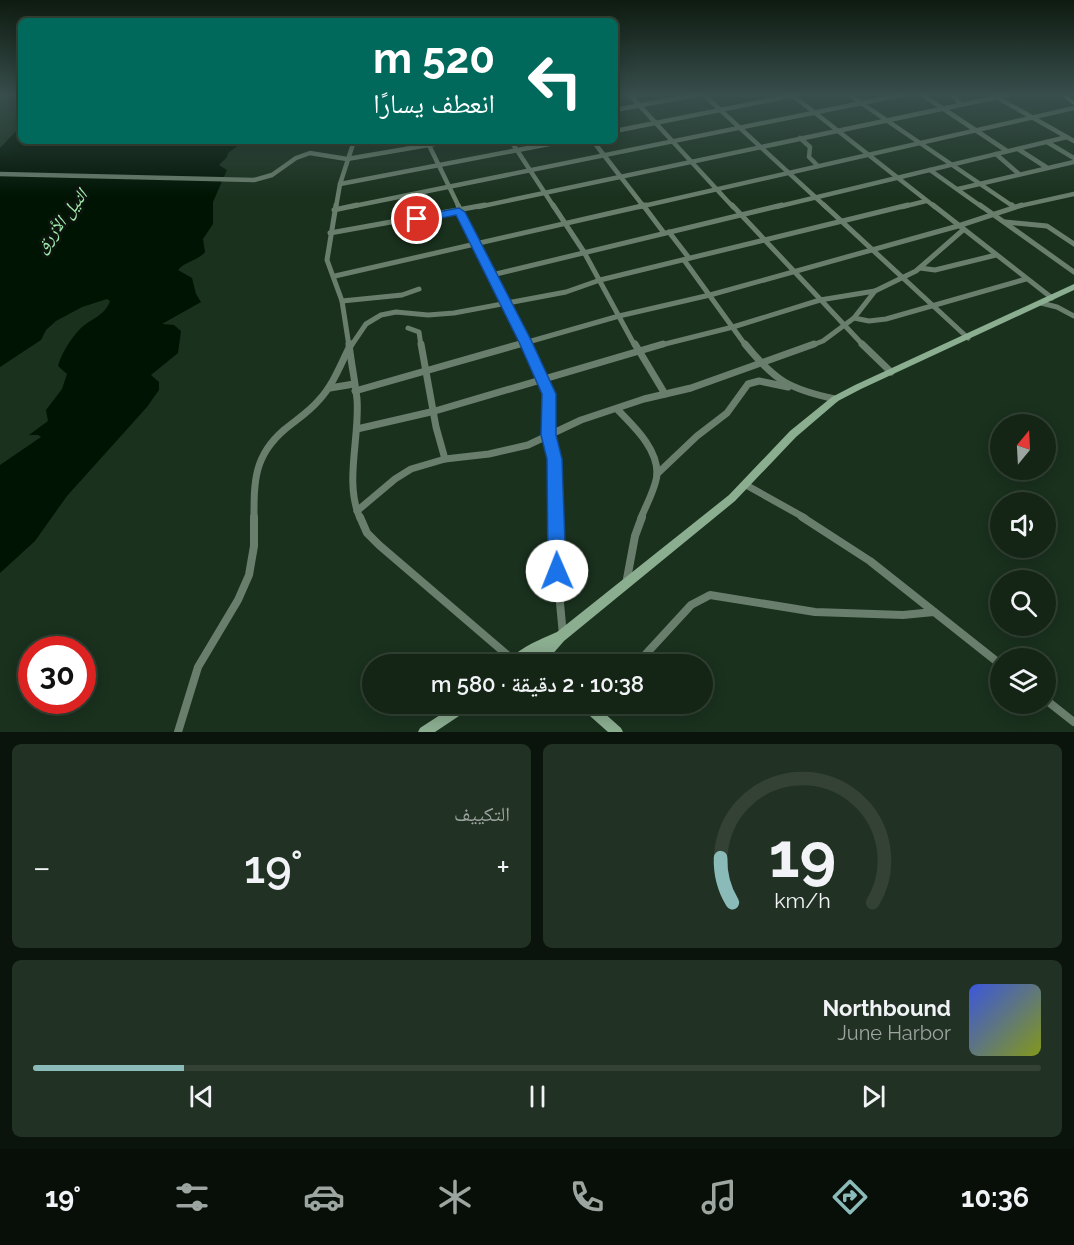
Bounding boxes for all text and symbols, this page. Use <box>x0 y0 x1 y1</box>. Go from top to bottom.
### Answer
text: 520 m <box>373 34 495 83</box>
icon: left <box>516 42 594 120</box>
text: انعطف يسارًا <box>373 88 495 119</box>
water label: النيل الأزرق <box>30 183 93 257</box>
pin <box>391 193 442 244</box>
icon: arrive <box>400 202 433 235</box>
north arrow <box>990 414 1056 480</box>
map controls <box>990 414 1056 714</box>
button: sound <box>990 492 1056 558</box>
position arrow <box>525 539 589 603</box>
button: search <box>990 570 1056 636</box>
speed limit sign: 30 <box>18 636 96 714</box>
button: layers <box>990 648 1056 714</box>
text: 10:38 · 2 دقيقة · 580 m <box>431 671 644 697</box>
text: التكييف <box>454 802 510 826</box>
text: 19 <box>769 818 836 892</box>
text: 19° <box>244 841 303 894</box>
text: − <box>33 848 51 887</box>
text: + <box>496 848 510 887</box>
text: km/h <box>774 888 831 913</box>
text: Northbound <box>822 995 951 1021</box>
text: June Harbor <box>837 1021 951 1045</box>
icon: previous <box>185 1080 218 1113</box>
icon: pause <box>521 1080 554 1113</box>
icon: next <box>857 1080 890 1113</box>
icon: filters <box>171 1176 213 1218</box>
icon: car <box>303 1176 345 1218</box>
icon: climate <box>434 1176 476 1218</box>
icon: phone <box>566 1176 608 1218</box>
icon: music <box>698 1176 740 1218</box>
icon: directions <box>829 1176 871 1218</box>
text: 19° <box>45 1182 81 1213</box>
text: 10:36 <box>961 1182 1029 1213</box>

